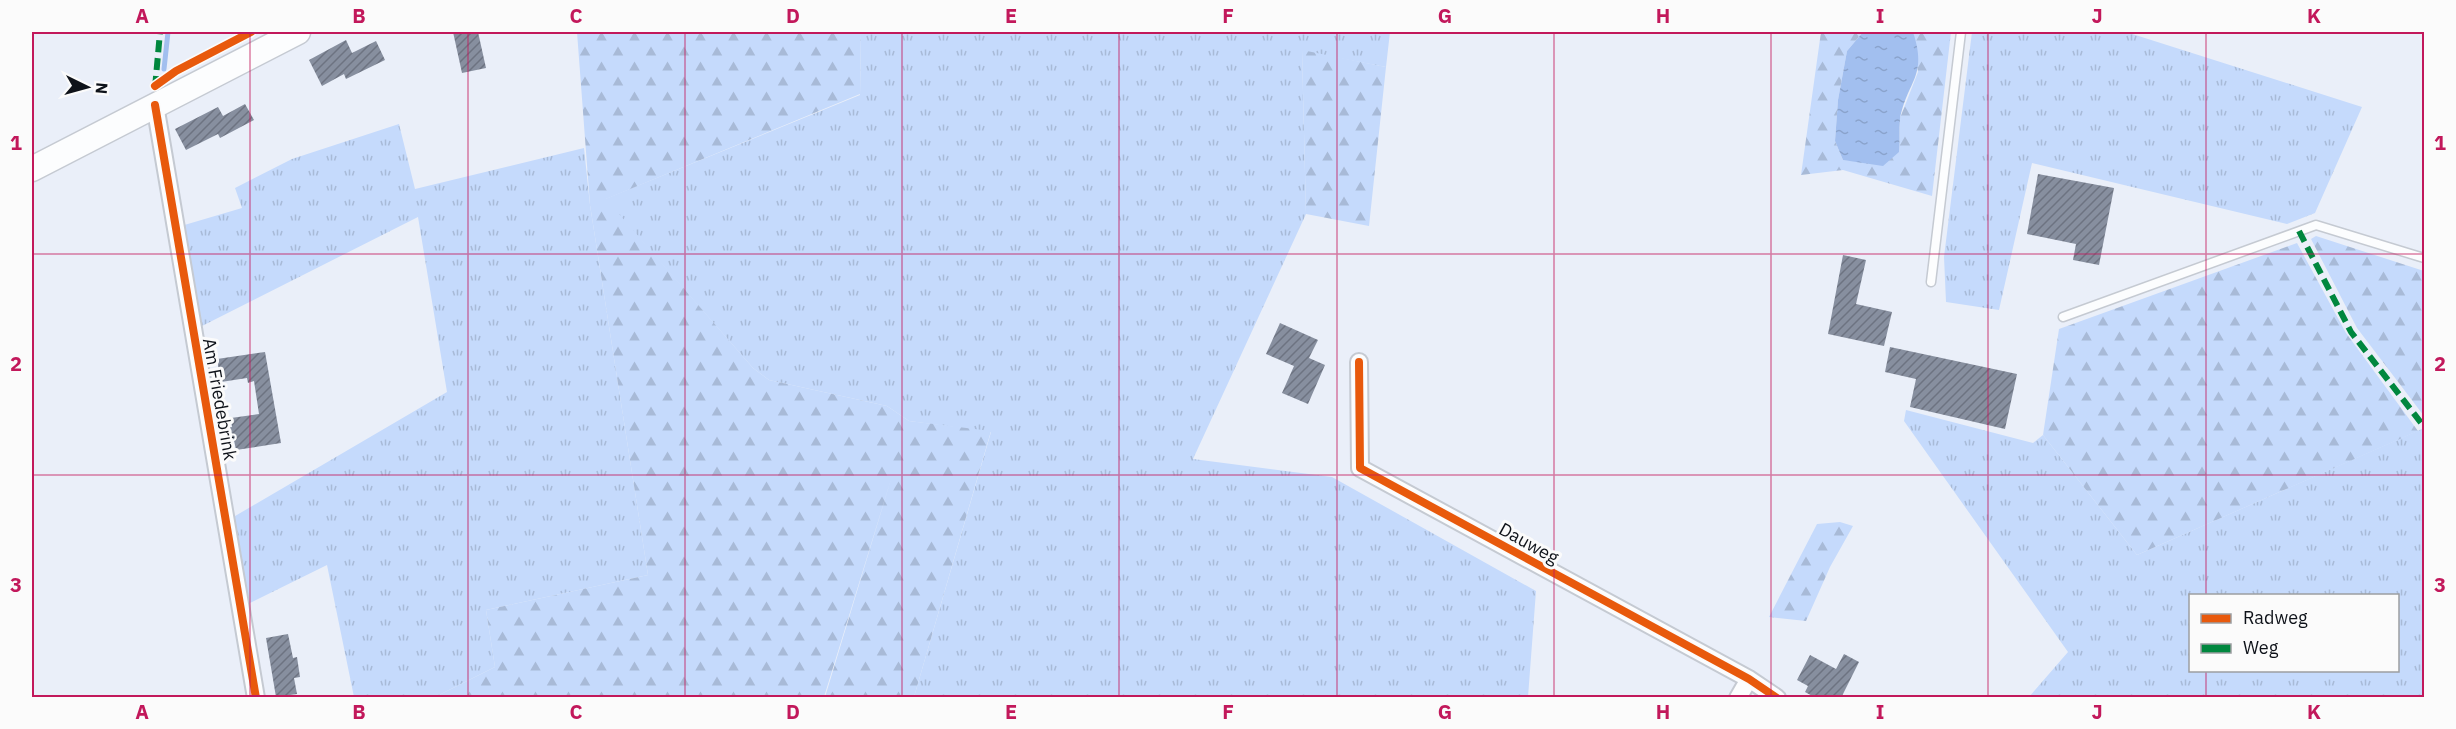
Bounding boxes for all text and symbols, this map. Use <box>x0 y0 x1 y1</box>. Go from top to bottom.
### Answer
text: A <box>135 2 149 29</box>
text: B <box>352 2 366 29</box>
text: C <box>569 2 583 29</box>
text: D <box>786 2 800 29</box>
text: E <box>1005 2 1017 29</box>
text: F <box>1222 2 1234 29</box>
text: G <box>1438 2 1452 29</box>
text: H <box>1656 2 1670 29</box>
text: I <box>1876 2 1884 29</box>
text: J <box>2091 2 2103 29</box>
text: K <box>2307 2 2321 29</box>
north arrow <box>57 57 117 117</box>
text: N <box>91 82 112 95</box>
text: 1 <box>10 129 22 156</box>
text: 1 <box>2434 129 2446 156</box>
street label: Am Friedebrink <box>198 336 242 462</box>
text: 2 <box>10 350 22 377</box>
text: 2 <box>2434 350 2446 377</box>
street label: Dauweg <box>1495 517 1563 569</box>
text: 3 <box>10 571 22 598</box>
text: 3 <box>2434 571 2446 598</box>
legend <box>2189 594 2399 672</box>
text: Radweg <box>2243 606 2308 629</box>
text: Weg <box>2243 636 2279 659</box>
text: A <box>135 698 149 725</box>
text: B <box>352 698 366 725</box>
text: C <box>569 698 583 725</box>
text: D <box>786 698 800 725</box>
text: E <box>1005 698 1017 725</box>
text: F <box>1222 698 1234 725</box>
text: G <box>1438 698 1452 725</box>
text: H <box>1656 698 1670 725</box>
text: I <box>1876 698 1884 725</box>
text: J <box>2091 698 2103 725</box>
text: K <box>2307 698 2321 725</box>

